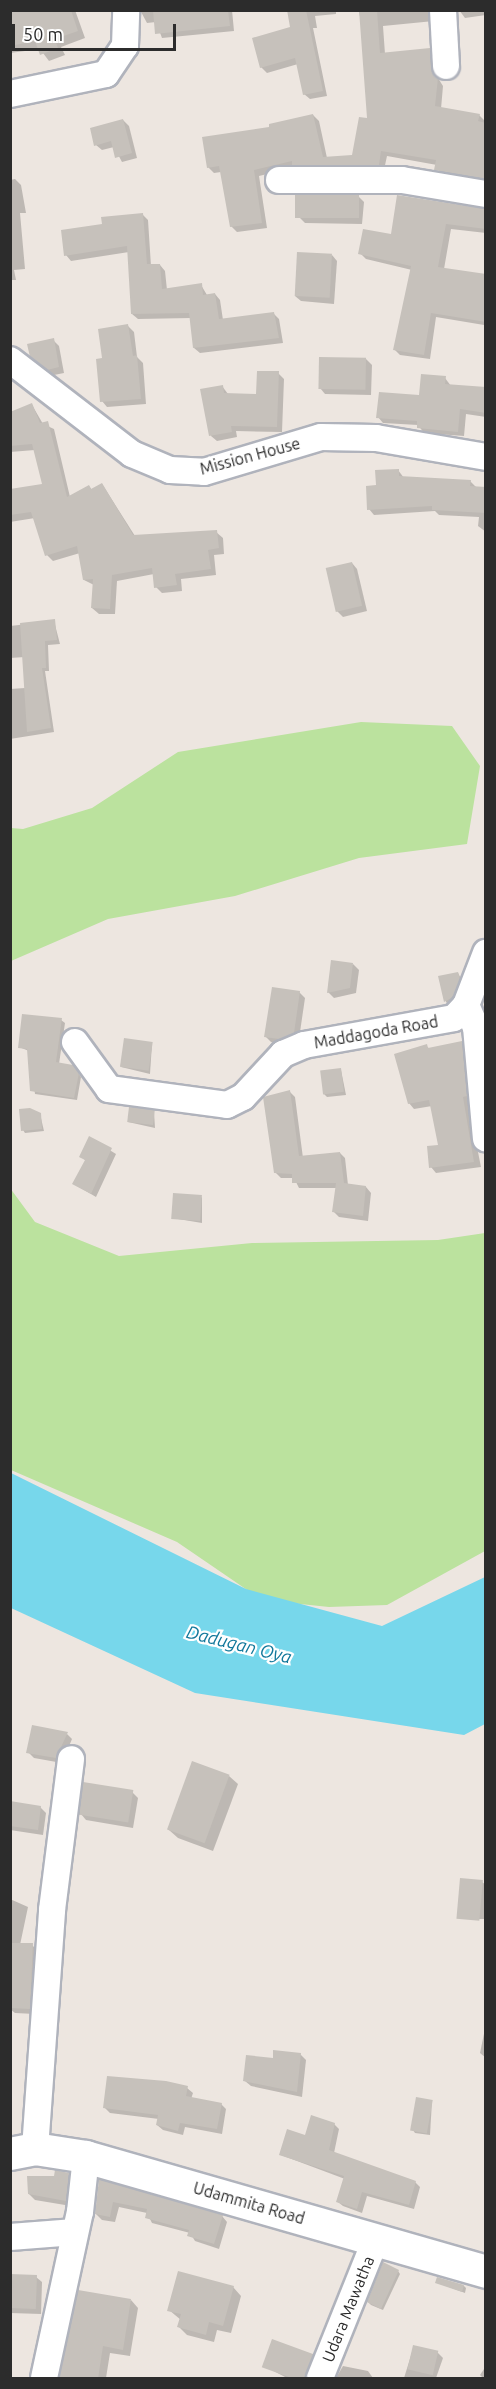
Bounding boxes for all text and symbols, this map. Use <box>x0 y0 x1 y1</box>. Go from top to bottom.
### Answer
scale bar <box>15 12 178 50</box>
text: 50 m <box>23 24 63 44</box>
street label: Mission House <box>198 433 302 479</box>
street label: Maddagoda Road <box>312 1012 440 1052</box>
water label: Dadugan Oya <box>184 1620 294 1668</box>
street label: Udammita Road <box>191 2178 307 2228</box>
street label: Udara Mawatha <box>318 2253 378 2365</box>

